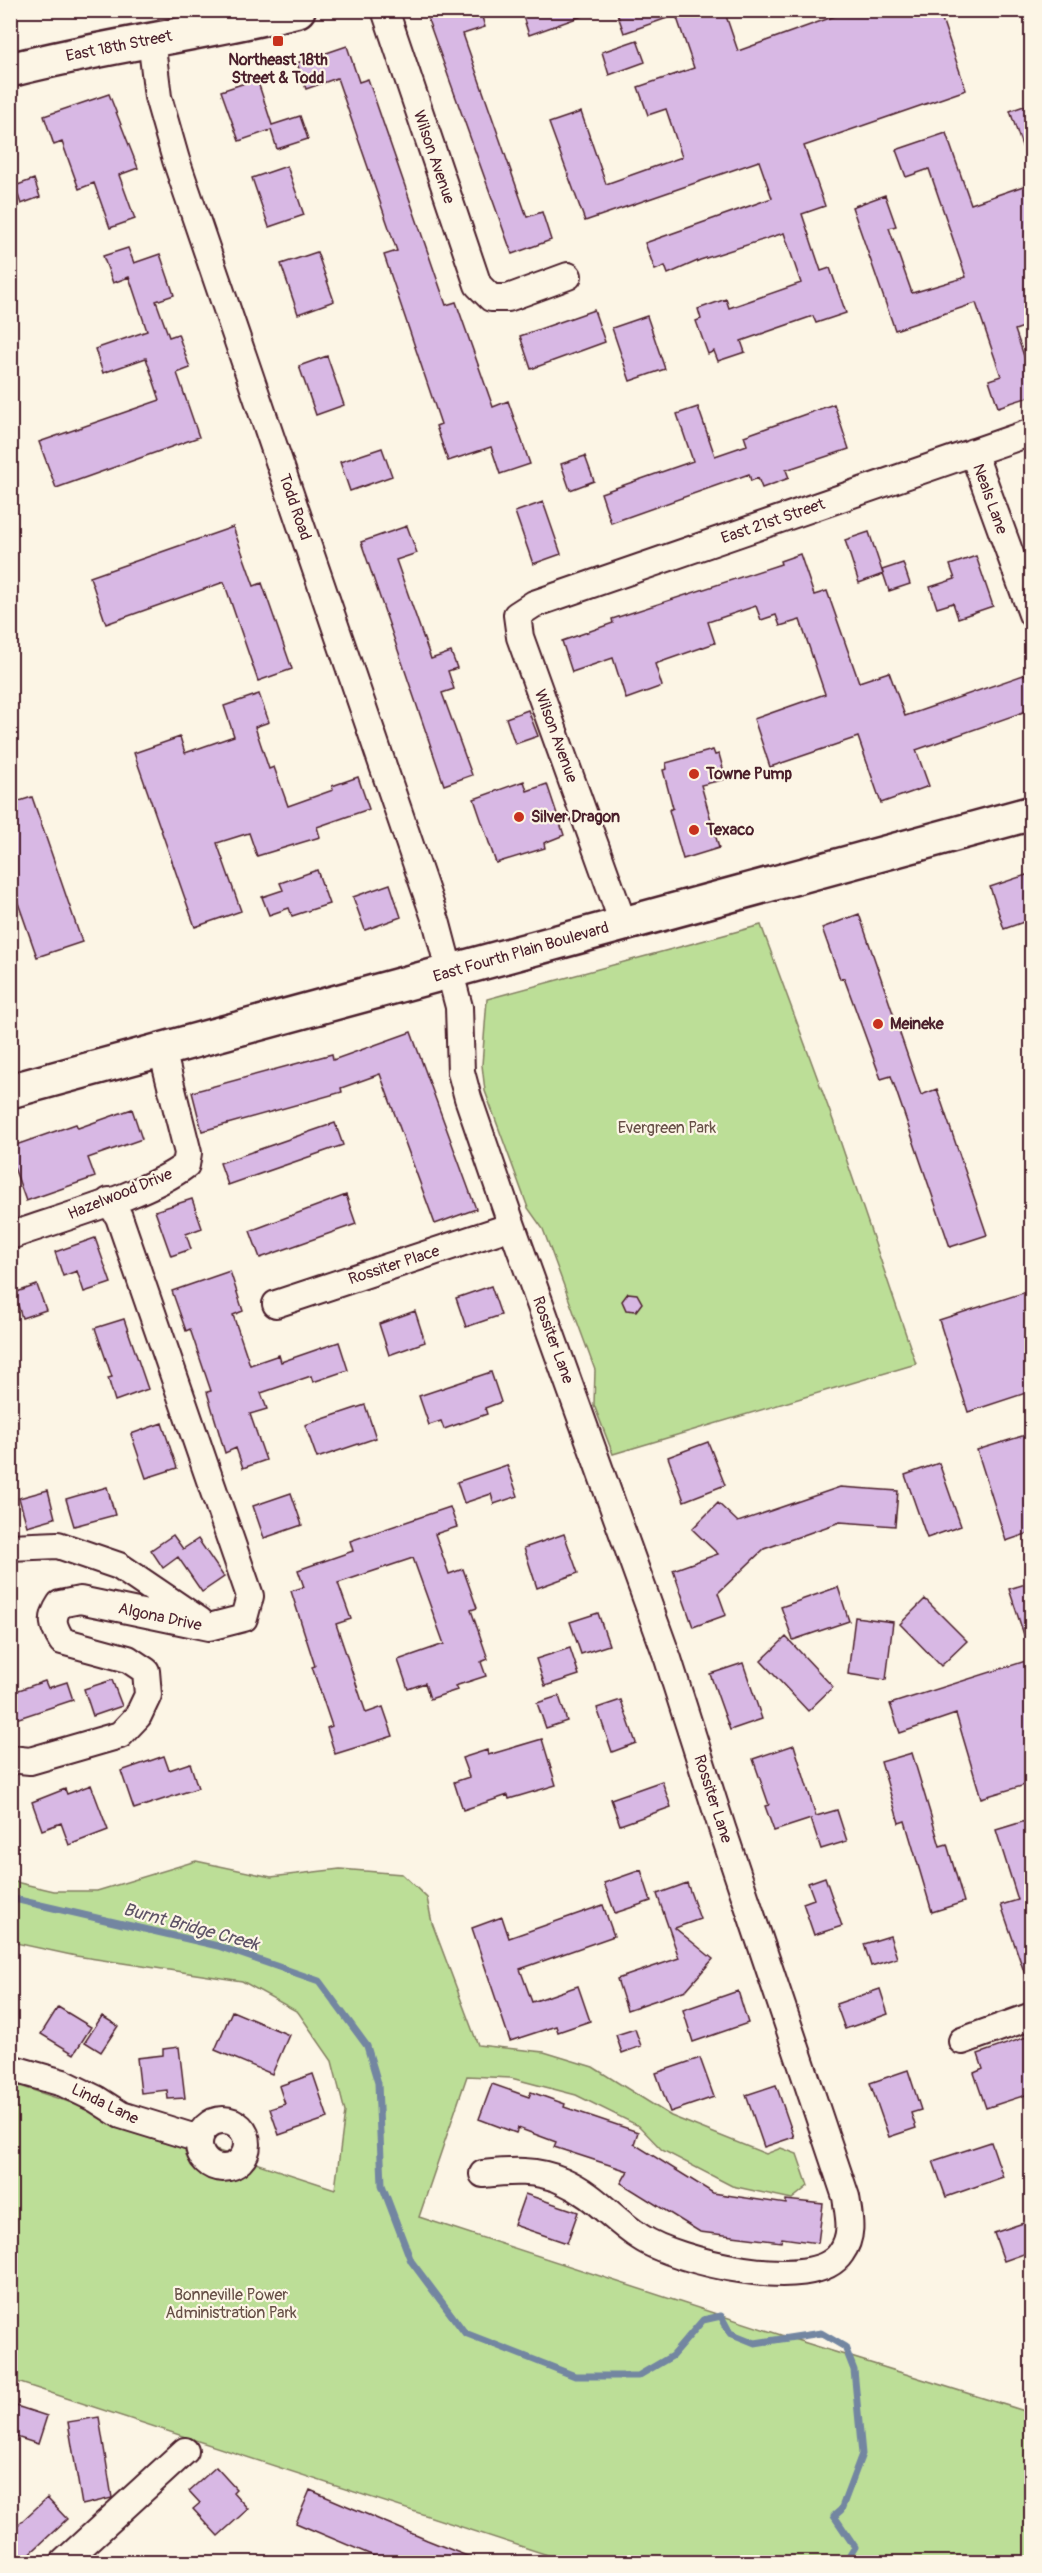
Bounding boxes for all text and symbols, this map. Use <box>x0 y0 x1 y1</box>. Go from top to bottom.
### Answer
street label: East 18th Street <box>64 26 174 66</box>
marker: Northeast 18th Street & Todd <box>271 34 285 48</box>
place label: Northeast 18th Street & Todd <box>228 50 328 88</box>
street label: Wilson Avenue <box>409 108 459 207</box>
street label: Neals Lane <box>968 461 1012 537</box>
street label: Todd Road <box>274 471 316 543</box>
street label: East 21st Street <box>718 494 828 548</box>
street label: Wilson Avenue <box>530 687 582 785</box>
place label: Towne Pump <box>705 764 792 784</box>
marker: Towne Pump <box>687 767 701 781</box>
place label: Silver Dragon <box>531 807 620 827</box>
marker: Silver Dragon <box>512 810 526 824</box>
place label: Texaco <box>705 820 754 840</box>
marker: Texaco <box>687 823 701 837</box>
street label: East Fourth Plain Boulevard <box>431 917 611 987</box>
place label: Meineke <box>890 1014 945 1034</box>
marker: Meineke <box>871 1017 885 1031</box>
park label: Evergreen Park <box>618 1118 717 1138</box>
street label: Hazelwood Drive <box>65 1164 175 1224</box>
street label: Rossiter Place <box>346 1241 442 1289</box>
street label: Rossiter Lane <box>528 1294 578 1386</box>
street label: Algona Drive <box>116 1598 204 1636</box>
street label: Rossiter Lane <box>689 1752 737 1846</box>
water label: Burnt Bridge Creek <box>121 1898 263 1957</box>
street label: Linda Lane <box>68 2079 142 2129</box>
park label: Bonneville Power Administration Park <box>165 2285 297 2323</box>

